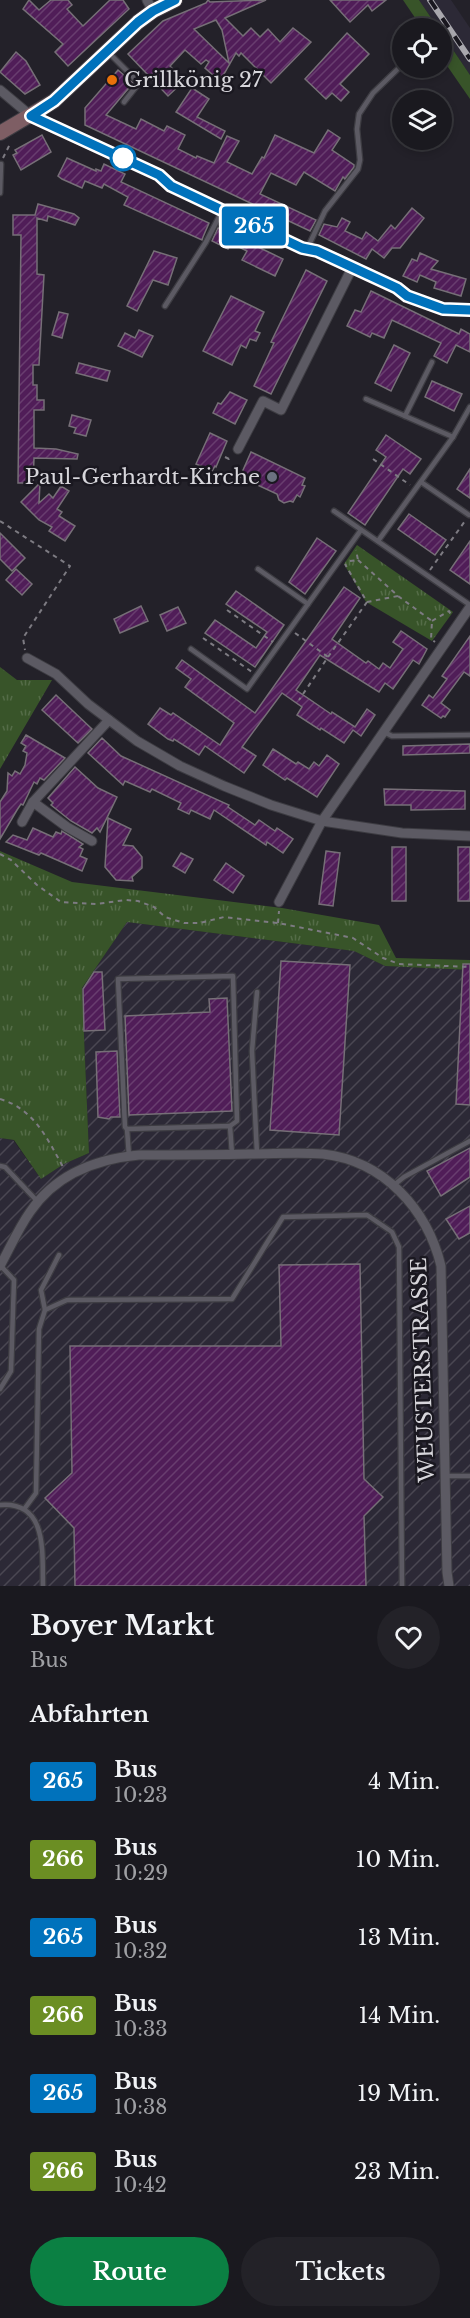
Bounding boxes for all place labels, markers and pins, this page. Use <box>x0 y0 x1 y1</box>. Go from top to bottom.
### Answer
place label: Grillkönig 27 <box>124 67 263 93</box>
marker: Grillkönig 27 <box>105 73 119 87</box>
unlabelled marker <box>110 145 136 171</box>
place label: Paul-Gerhardt-Kirche <box>25 464 260 490</box>
marker: Paul-Gerhardt-Kirche <box>265 470 279 484</box>

